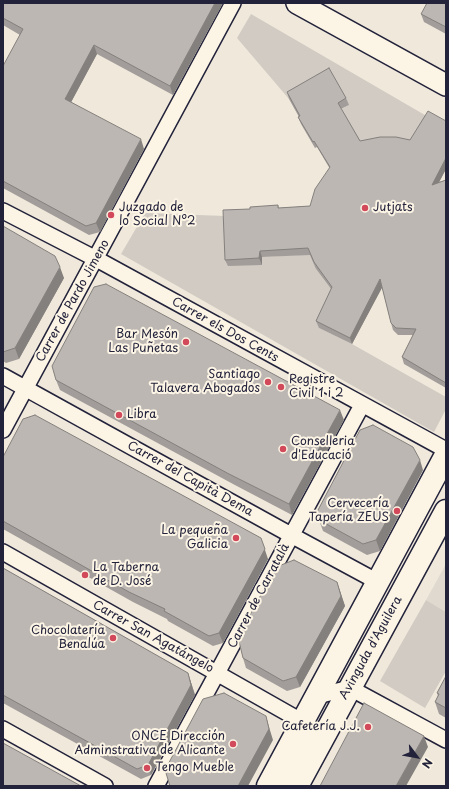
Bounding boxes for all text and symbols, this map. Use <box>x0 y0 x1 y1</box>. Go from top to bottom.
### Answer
place label: Juzgado de lo Social Nº2 <box>119 201 196 229</box>
place label: Jutjats <box>373 201 413 215</box>
marker: Jutjats <box>360 203 370 213</box>
marker: Juzgado de lo Social Nº2 <box>106 210 116 220</box>
street label: Carrer de Pardo Jimeno <box>33 237 113 365</box>
street label: Carrer els Dos Cents <box>169 295 281 365</box>
place label: Bar Mesón Las Puñetas <box>108 328 178 356</box>
marker: Bar Mesón Las Puñetas <box>181 337 191 347</box>
place label: Santiago Talavera Abogados <box>150 368 260 396</box>
place label: Registre Civil 1 i 2 <box>289 373 343 401</box>
marker: Santiago Talavera Abogados <box>263 377 273 387</box>
marker: Registre Civil 1 i 2 <box>276 382 286 392</box>
place label: Libra <box>127 408 157 422</box>
marker: Libra <box>114 410 124 420</box>
place label: Conselleria d'Educació <box>291 435 355 463</box>
street label: Carrer del Capità Dema <box>125 438 255 520</box>
marker: Conselleria d'Educació <box>278 444 288 454</box>
place label: Cervecería Tapería ZEUS <box>308 497 389 525</box>
marker: Cervecería Tapería ZEUS <box>392 506 402 516</box>
place label: La pequeña Galicia <box>161 524 228 552</box>
marker: La pequeña Galicia <box>231 533 241 543</box>
street label: Carrer de Carratalà <box>225 541 293 651</box>
place label: La Taberna de D. José <box>93 561 159 589</box>
marker: La Taberna de D. José <box>80 570 90 580</box>
street label: Avinguda d'Aguilera <box>337 594 405 702</box>
street label: Carrer San Agatángelo <box>90 598 216 676</box>
place label: Chocolatería Benalúa <box>31 624 105 652</box>
marker: Chocolatería Benalúa <box>108 633 118 643</box>
place label: Cafetería J.J. <box>281 720 360 734</box>
marker: Cafetería J.J. <box>363 722 373 732</box>
place label: ONCE Dirección Adminstrativa de Alicante <box>74 730 225 758</box>
north arrow <box>397 737 437 777</box>
marker: ONCE Dirección Adminstrativa de Alicante <box>228 739 238 749</box>
text: N <box>418 755 437 772</box>
place label: Tengo Mueble <box>155 761 234 775</box>
marker: Tengo Mueble <box>142 763 152 773</box>

